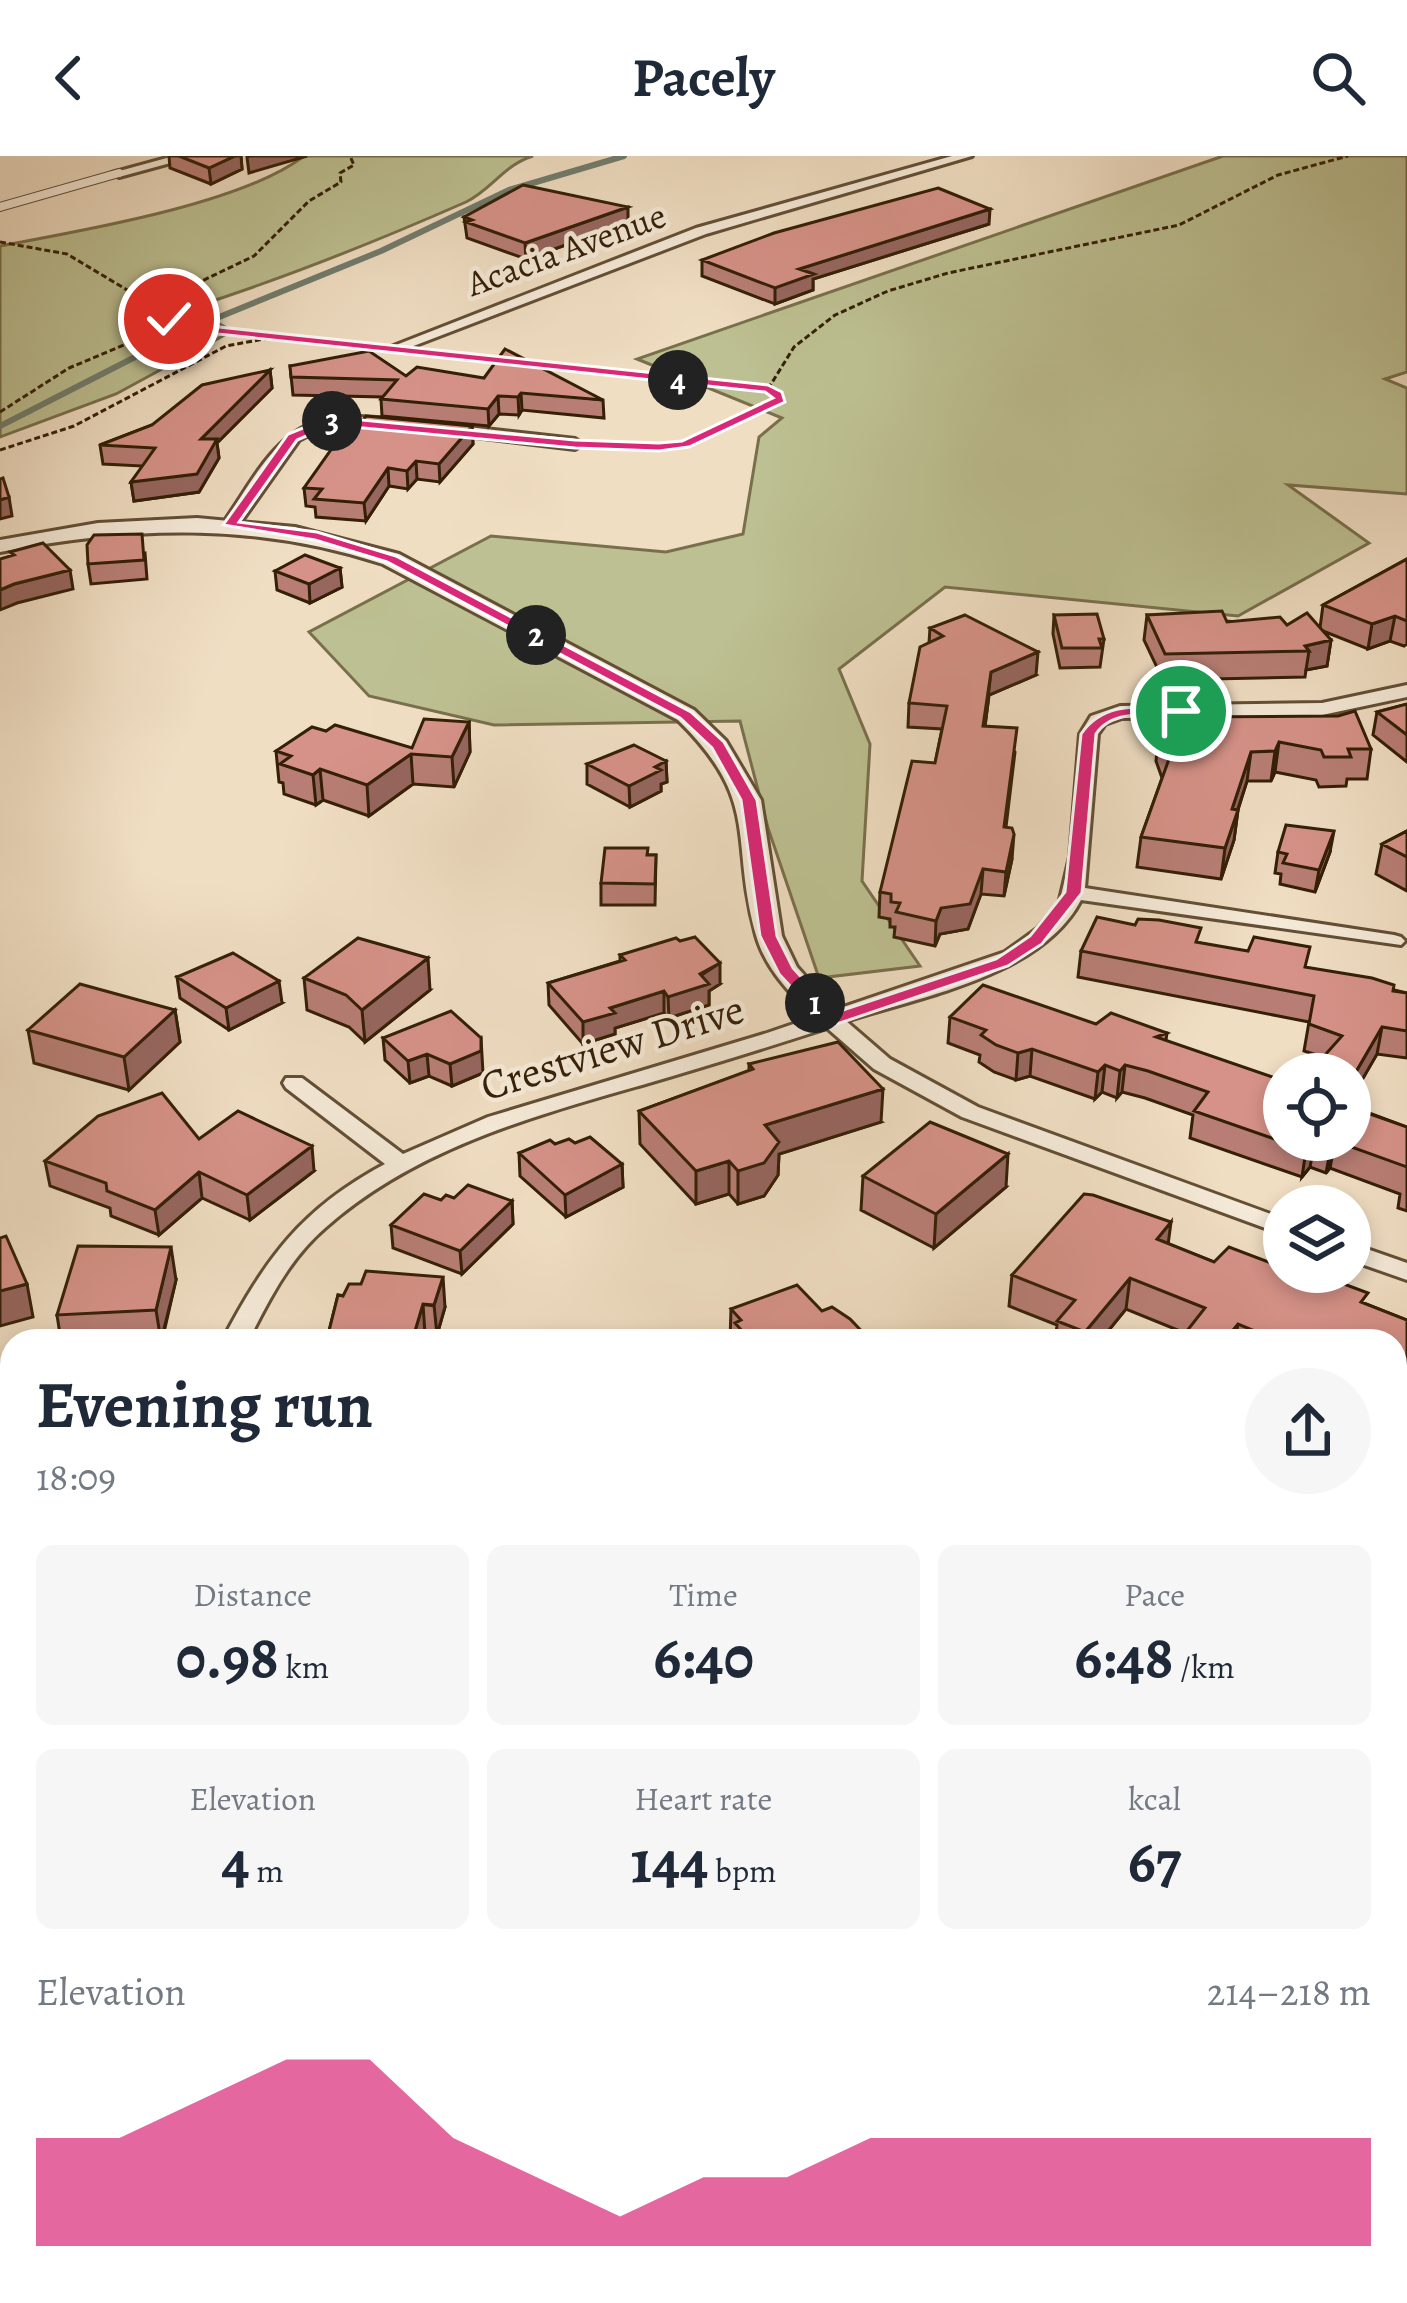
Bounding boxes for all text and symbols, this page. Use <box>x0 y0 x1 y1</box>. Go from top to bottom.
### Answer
text: Pacely <box>632 41 775 115</box>
icon: back <box>36 45 102 111</box>
icon: search <box>1305 45 1371 111</box>
street label: Acacia Avenue <box>459 190 672 308</box>
pin <box>118 268 220 370</box>
icon: check <box>136 286 202 352</box>
pin: 4 <box>648 350 708 410</box>
text: 4 <box>670 357 686 402</box>
pin: 3 <box>302 391 362 451</box>
text: 3 <box>325 398 339 443</box>
pin: 2 <box>506 605 566 665</box>
text: 2 <box>528 612 544 657</box>
pin <box>1130 660 1232 762</box>
icon: arrive <box>1148 678 1214 744</box>
pin: 1 <box>785 973 845 1033</box>
street label: Crestview Drive <box>473 980 751 1114</box>
text: 1 <box>809 980 821 1025</box>
map controls <box>1263 1053 1371 1293</box>
button: locate <box>1263 1053 1371 1161</box>
button: layers <box>1263 1185 1371 1293</box>
text: Evening run <box>36 1360 373 1450</box>
button: share <box>1245 1368 1371 1494</box>
text: 18:09 <box>36 1450 116 1503</box>
text: Distance <box>193 1572 312 1617</box>
text: Time <box>669 1572 738 1617</box>
text: Pace <box>1124 1572 1185 1617</box>
text: 0.98 <box>176 1617 279 1699</box>
text: 6:40 <box>653 1617 754 1699</box>
text: 6:48 <box>1074 1617 1174 1699</box>
text: km <box>279 1644 329 1689</box>
text: /km <box>1174 1644 1235 1689</box>
text: Elevation <box>189 1776 316 1821</box>
text: Heart rate <box>635 1776 772 1821</box>
text: kcal <box>1128 1776 1181 1821</box>
text: 4 <box>221 1821 250 1903</box>
text: 144 <box>630 1821 708 1903</box>
text: 67 <box>1128 1821 1181 1903</box>
text: m <box>250 1848 284 1893</box>
text: bpm <box>708 1848 777 1893</box>
text: Elevation <box>36 1965 186 2018</box>
text: 214–218 m <box>1207 1965 1371 2018</box>

